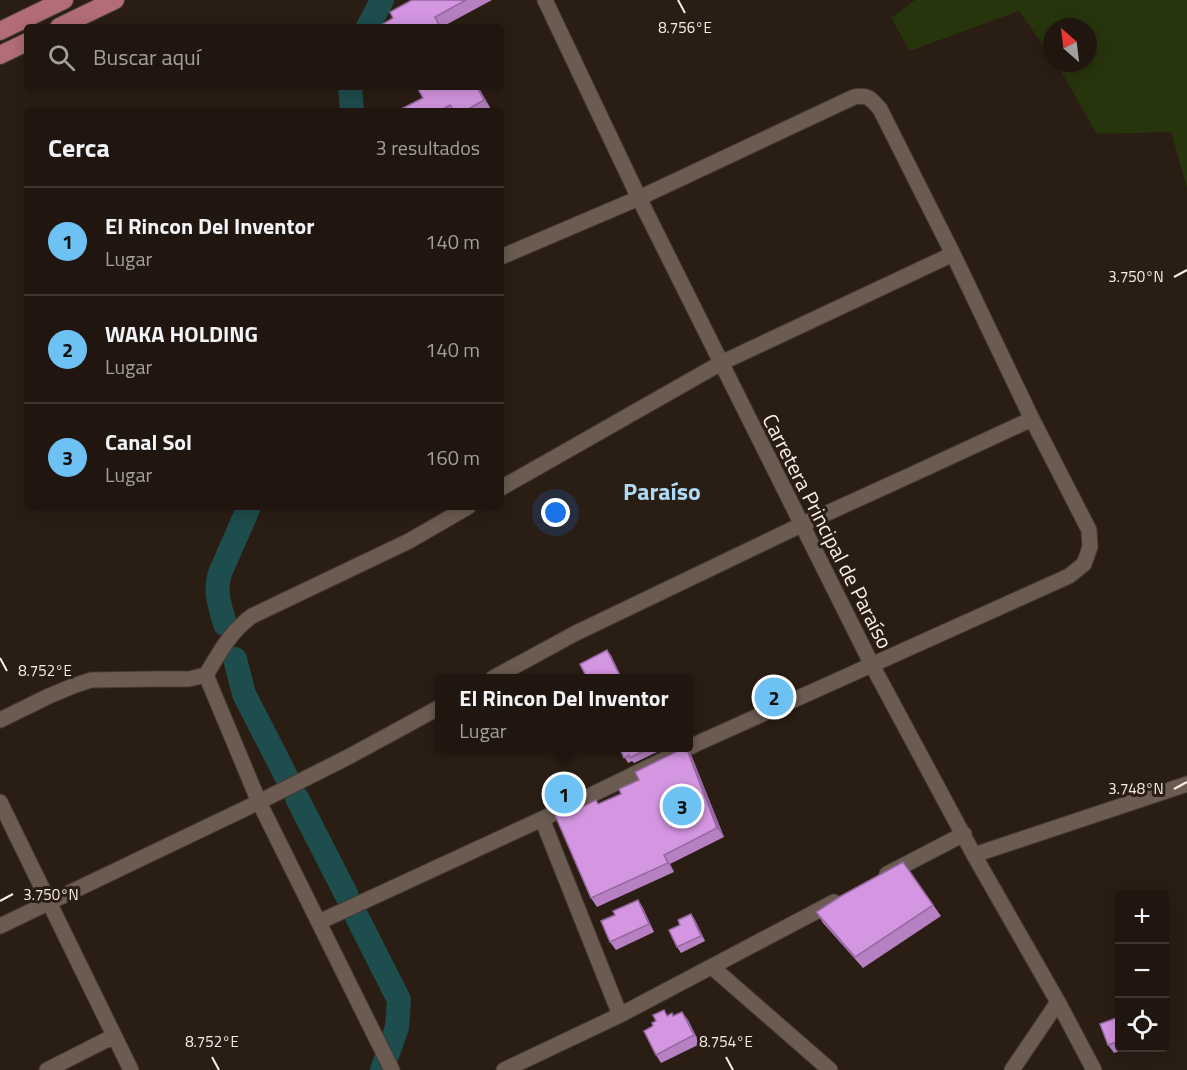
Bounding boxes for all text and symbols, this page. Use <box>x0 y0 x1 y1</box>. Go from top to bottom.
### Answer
text: 8.756°E <box>658 16 712 39</box>
north arrow <box>1043 18 1097 72</box>
search box <box>24 24 504 90</box>
text: Buscar aquí <box>93 40 201 74</box>
icon: search <box>45 41 78 74</box>
text: Cerca <box>48 128 110 167</box>
text: 3 resultados <box>376 132 480 163</box>
text: El Rincon Del Inventor <box>105 209 314 243</box>
text: 1 <box>62 226 73 257</box>
text: 140 m <box>425 226 480 257</box>
text: Lugar <box>105 243 152 274</box>
text: 3.750°N <box>1108 265 1164 288</box>
text: WAKA HOLDING <box>105 317 258 351</box>
text: 2 <box>62 334 73 365</box>
text: 140 m <box>425 334 480 365</box>
text: Lugar <box>105 351 152 382</box>
street label: Carretera Principal de Paraíso <box>755 408 901 654</box>
text: Canal Sol <box>105 425 192 459</box>
text: 3 <box>62 442 73 473</box>
text: 160 m <box>425 442 480 473</box>
text: Lugar <box>105 459 152 490</box>
district label: Paraíso <box>623 473 701 509</box>
your location <box>541 498 570 527</box>
text: 8.752°E <box>18 659 72 682</box>
popup <box>435 674 693 752</box>
pin: 2 <box>754 674 794 720</box>
text: El Rincon Del Inventor <box>459 681 669 715</box>
text: Lugar <box>459 715 507 746</box>
pin: 1 <box>544 772 584 816</box>
text: 3.748°N <box>1108 777 1164 800</box>
pin: 3 <box>662 784 702 828</box>
text: 3.750°N <box>23 883 79 906</box>
map controls <box>1115 890 1169 1052</box>
button: + <box>1115 890 1169 944</box>
button: − <box>1115 944 1169 998</box>
button: locate <box>1115 998 1169 1052</box>
text: 8.752°E <box>185 1030 239 1053</box>
text: 8.754°E <box>699 1030 753 1053</box>

